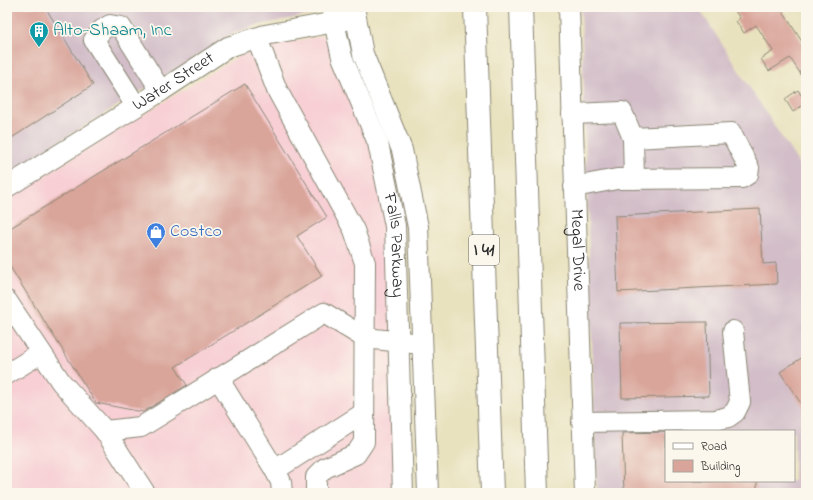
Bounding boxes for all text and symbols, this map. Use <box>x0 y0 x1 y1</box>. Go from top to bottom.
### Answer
place label: Alto-Shaam, Inc <box>53 18 171 44</box>
building icon: Alto-Shaam, Inc <box>28 20 50 48</box>
street label: Water Street <box>128 46 220 119</box>
street label: Falls Parkway <box>375 190 410 298</box>
street label: Megal Drive <box>562 208 591 292</box>
place label: Costco <box>170 219 222 245</box>
shop icon: Costco <box>145 221 167 249</box>
road number: I 41 <box>469 235 499 265</box>
legend <box>665 430 795 482</box>
text: Road <box>701 438 727 456</box>
text: Building <box>700 458 740 477</box>

